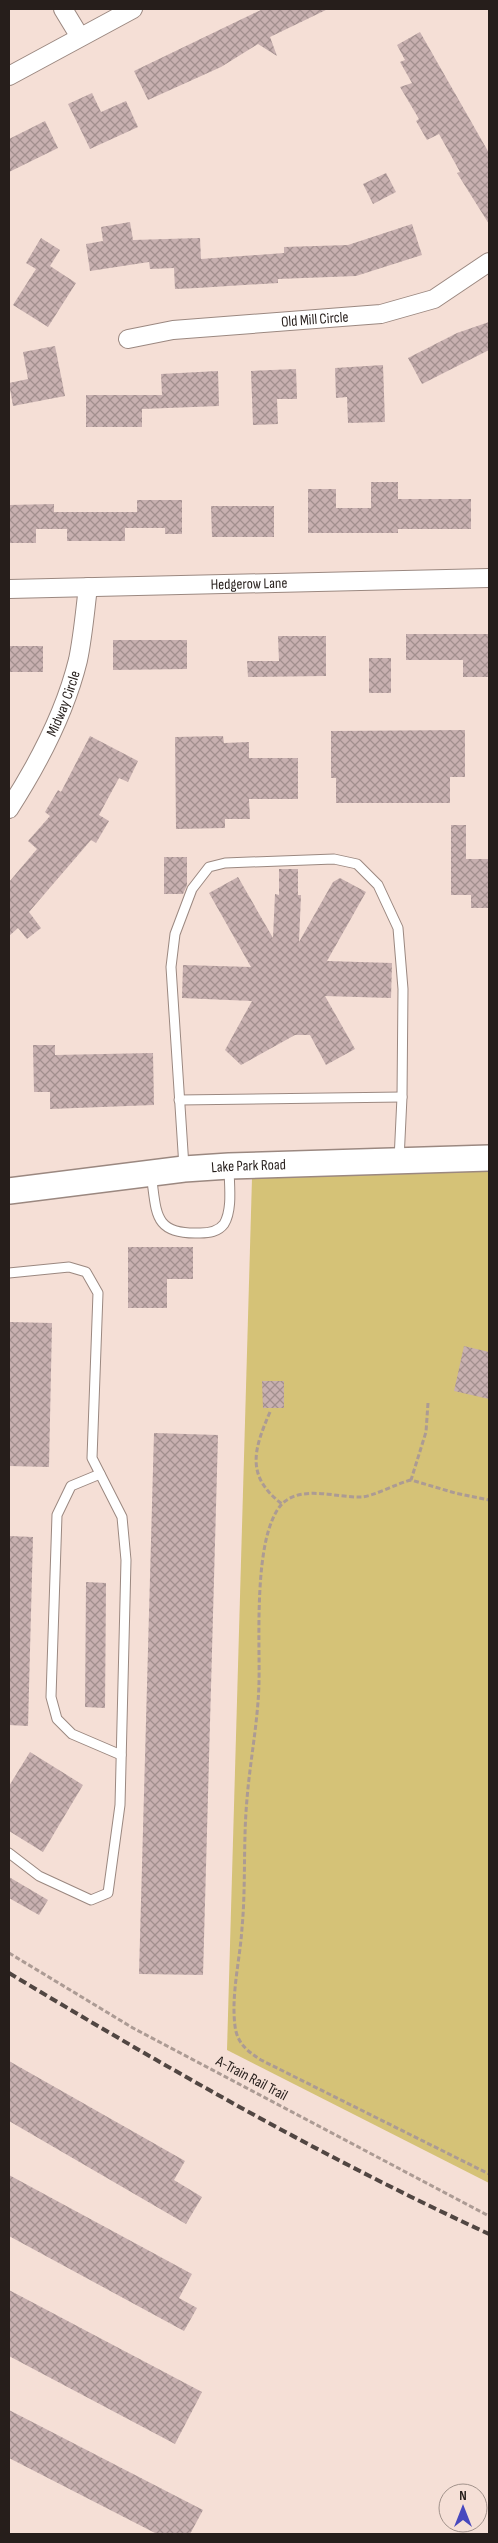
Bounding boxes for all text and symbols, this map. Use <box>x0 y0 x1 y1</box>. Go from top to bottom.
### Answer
street label: Old Mill Circle <box>280 308 349 332</box>
street label: Hedgerow Lane <box>210 574 288 594</box>
street label: Midway Circle <box>42 668 85 740</box>
street label: Lake Park Road <box>211 1155 286 1177</box>
street label: A-Train Rail Trail <box>212 2051 291 2105</box>
north arrow <box>438 2483 488 2533</box>
text: N <box>459 2487 467 2504</box>

